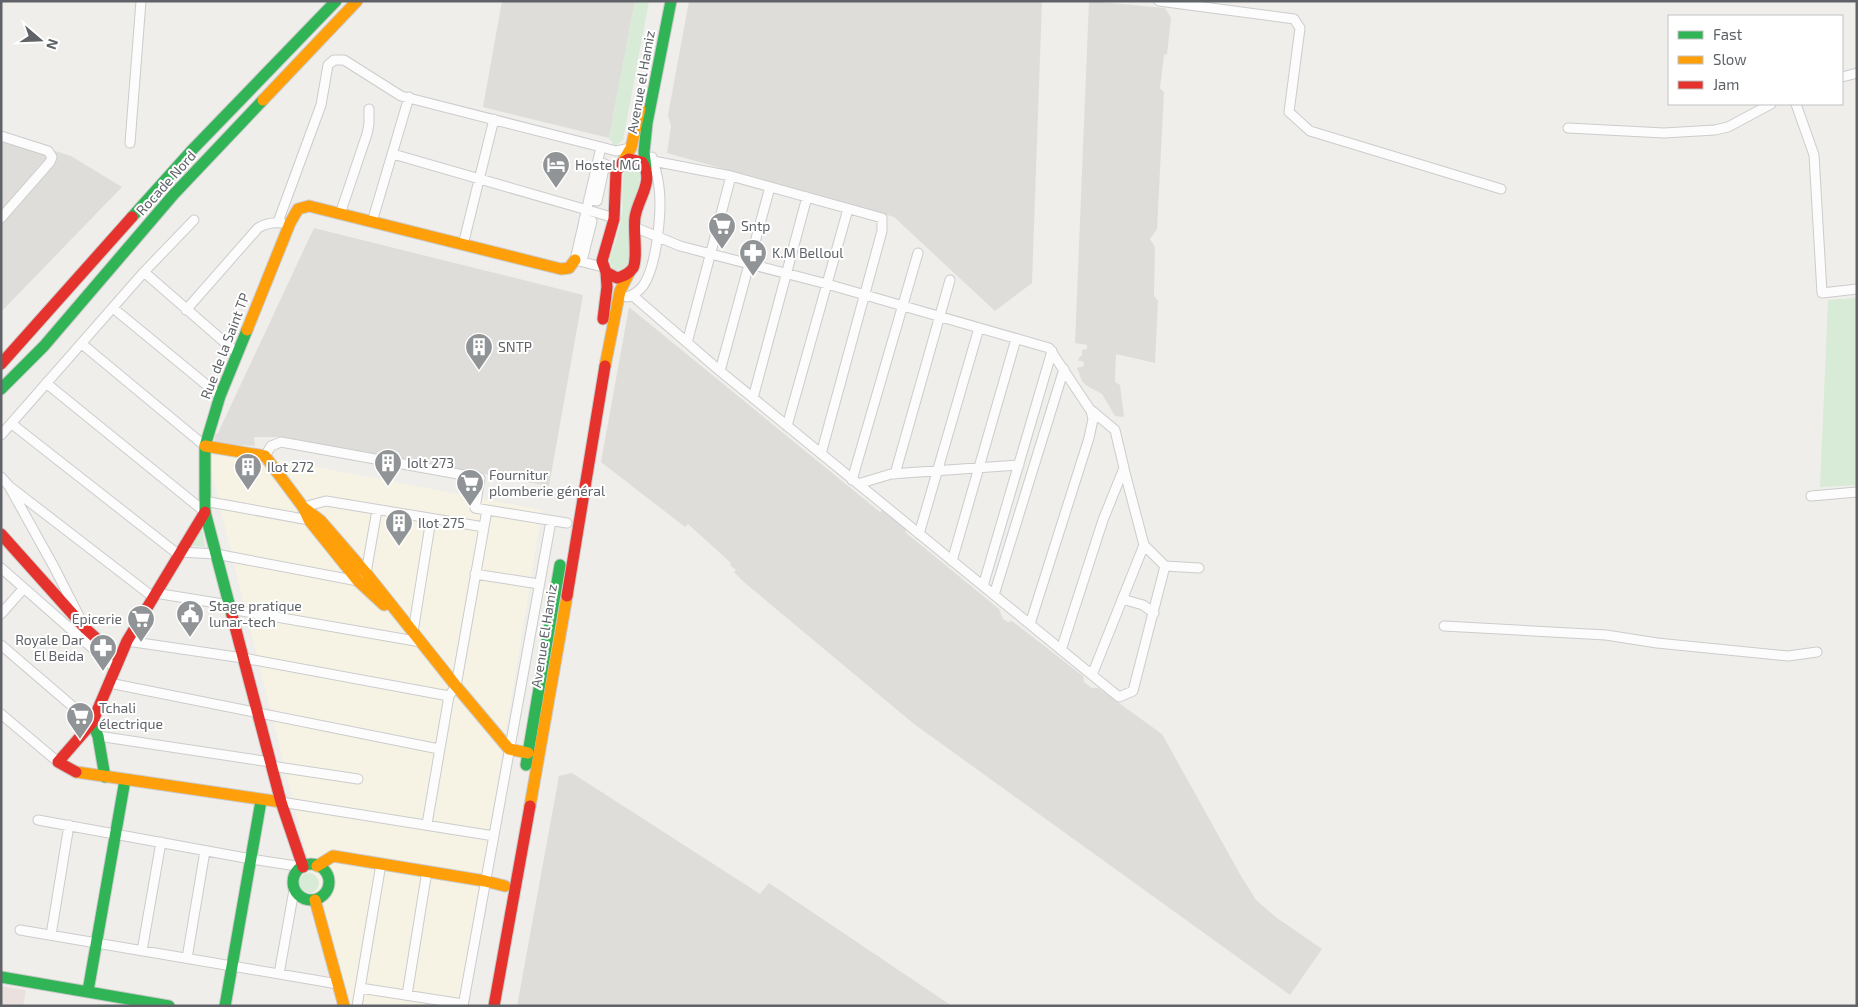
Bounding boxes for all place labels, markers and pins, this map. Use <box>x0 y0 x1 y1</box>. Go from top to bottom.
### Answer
hotel icon: Hostel MG <box>541 150 571 189</box>
place label: Hostel MG <box>575 156 640 173</box>
supermarket icon: Sntp <box>707 211 737 250</box>
place label: Sntp <box>741 217 770 234</box>
pharmacy icon: K.M Belloul <box>738 238 768 277</box>
place label: K.M Belloul <box>772 244 844 261</box>
building icon: SNTP <box>464 332 494 371</box>
place label: SNTP <box>498 338 532 355</box>
building icon: Iolt 273 <box>373 448 403 487</box>
building icon: Ilot 272 <box>233 452 263 491</box>
place label: Iolt 273 <box>407 454 454 471</box>
place label: Ilot 272 <box>267 458 314 475</box>
place label: Fournitur plomberie général <box>489 466 606 499</box>
supermarket icon: Fournitur plomberie général <box>455 468 485 507</box>
building icon: Ilot 275 <box>384 508 414 547</box>
place label: Ilot 275 <box>418 514 465 531</box>
place label: Stage pratique lunar-tech <box>209 597 302 630</box>
public building icon: Stage pratique lunar-tech <box>175 599 205 638</box>
supermarket icon: Epicerie <box>126 604 156 643</box>
place label: Epicerie <box>72 610 122 627</box>
place label: Royale Dar El Beida <box>15 631 84 664</box>
pharmacy icon: Royale Dar El Beida <box>88 633 118 672</box>
place label: Tchali électrique <box>99 699 163 732</box>
supermarket icon: Tchali électrique <box>65 701 95 740</box>

